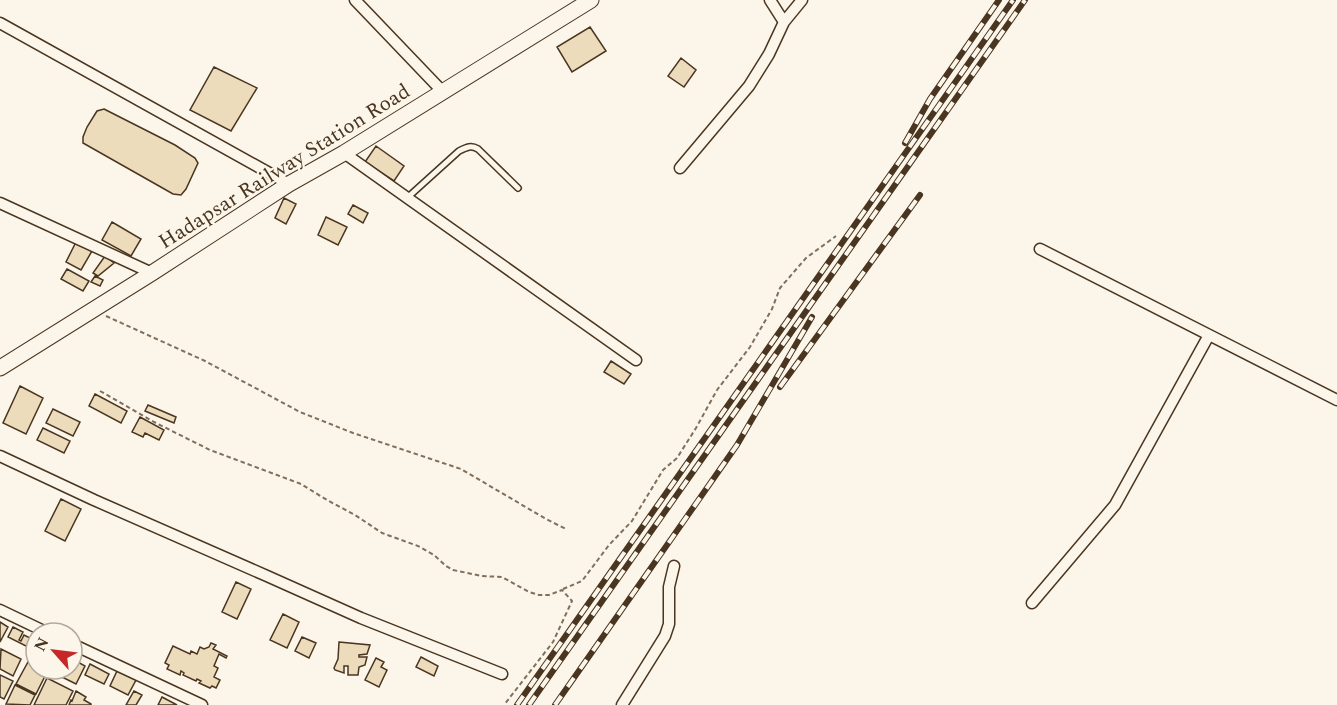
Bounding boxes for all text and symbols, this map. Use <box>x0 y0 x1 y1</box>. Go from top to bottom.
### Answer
street label: Hadapsar Railway Station Road <box>152 76 417 258</box>
north arrow <box>24 621 84 681</box>
text: N <box>28 633 55 656</box>

